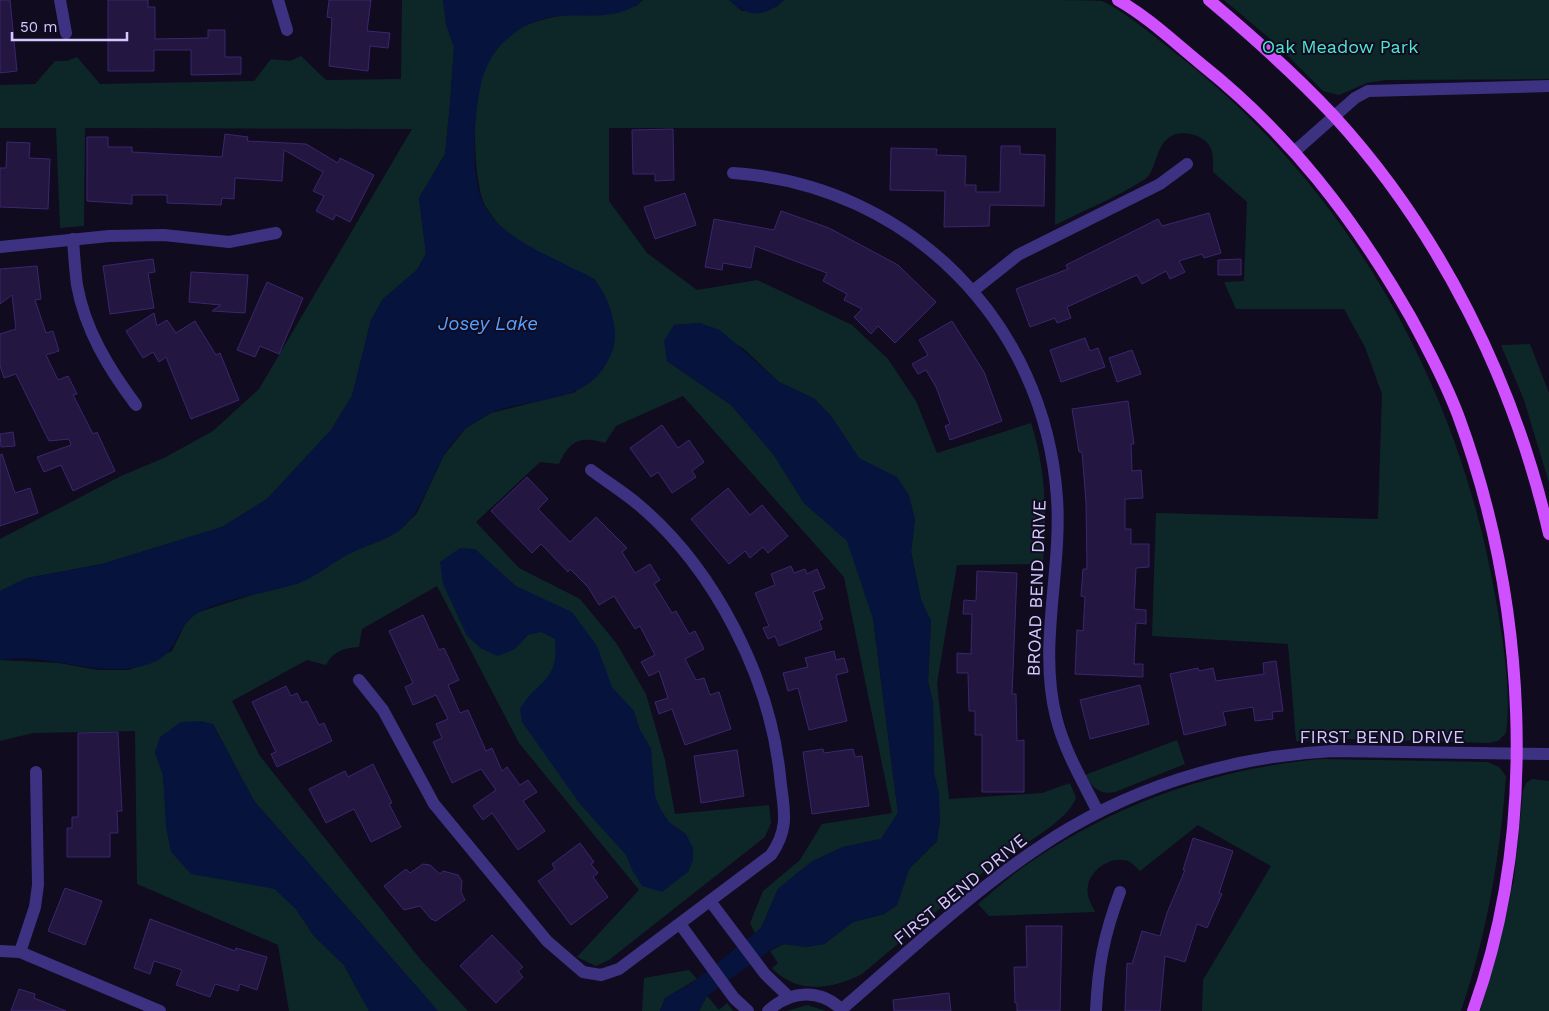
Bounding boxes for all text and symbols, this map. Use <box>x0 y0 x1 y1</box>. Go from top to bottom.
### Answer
scale bar <box>12 10 128 42</box>
text: 50 m <box>20 18 57 36</box>
park label: Oak Meadow Park <box>1262 36 1418 57</box>
water label: Josey Lake <box>438 312 538 335</box>
street label: BROAD BEND DRIVE <box>1022 499 1050 677</box>
street label: FIRST BEND DRIVE <box>1300 726 1464 747</box>
street label: FIRST BEND DRIVE <box>889 829 1031 949</box>

